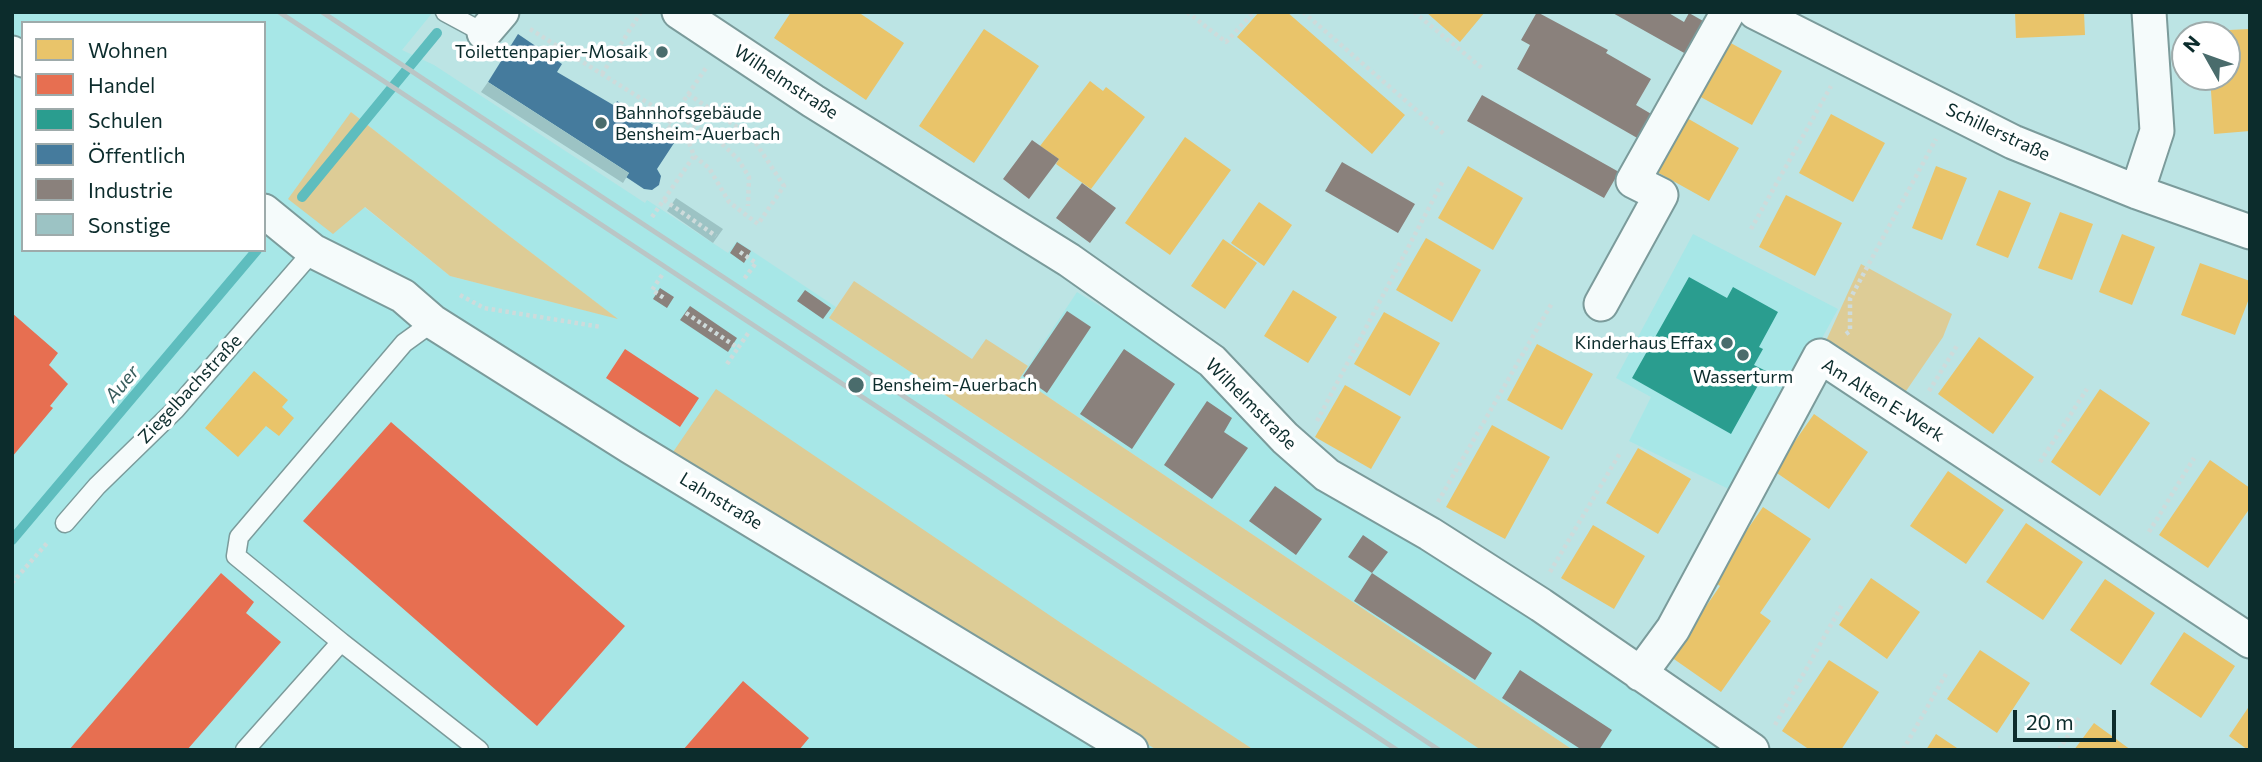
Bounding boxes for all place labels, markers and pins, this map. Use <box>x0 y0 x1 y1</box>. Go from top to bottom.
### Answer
place label: Toilettenpapier-Mosaik <box>455 41 648 63</box>
marker: Toilettenpapier-Mosaik <box>654 44 670 60</box>
place label: Bahnhofsgebäude Bensheim-Auerbach <box>615 102 780 144</box>
marker: Bahnhofsgebäude Bensheim-Auerbach <box>593 115 609 131</box>
place label: Kinderhaus Effax <box>1574 332 1713 354</box>
marker: Kinderhaus Effax <box>1719 335 1735 351</box>
marker: Wasserturm <box>1735 347 1751 363</box>
place label: Wasserturm <box>1693 366 1793 388</box>
place label: Bensheim-Auerbach <box>872 374 1037 396</box>
marker: Bensheim-Auerbach <box>846 375 866 395</box>

